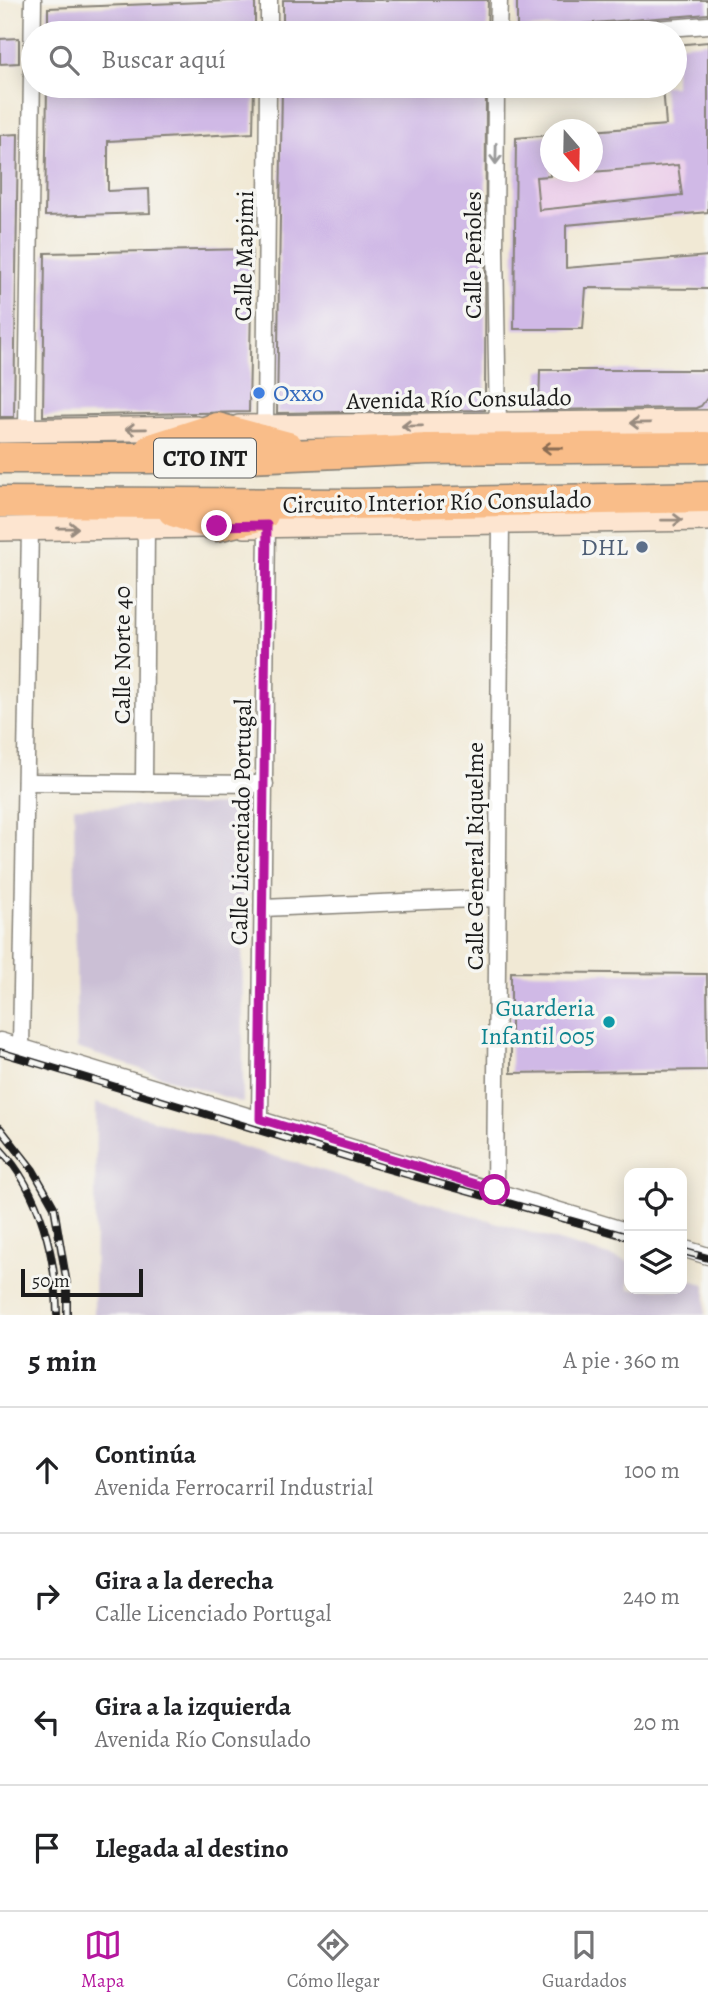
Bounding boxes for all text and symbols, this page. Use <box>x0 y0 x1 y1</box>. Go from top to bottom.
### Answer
search box <box>21 21 687 98</box>
icon: search <box>45 41 83 79</box>
text: Buscar aquí <box>101 42 226 77</box>
north arrow <box>540 119 603 182</box>
one-way arrow <box>489 142 502 165</box>
street label: Calle Mapimi <box>227 190 261 322</box>
street label: Calle Peñoles <box>457 191 489 319</box>
place label: Oxxo <box>273 377 324 409</box>
street label: Avenida Río Consulado <box>345 381 572 417</box>
marker: Oxxo <box>251 385 267 401</box>
one-way arrow <box>629 416 652 429</box>
one-way arrow <box>401 419 424 432</box>
one-way arrow <box>125 422 148 436</box>
road number: CTO INT <box>154 438 256 478</box>
one-way arrow <box>541 441 564 455</box>
street label: Circuito Interior Río Consulado <box>282 483 592 521</box>
route end <box>201 510 232 541</box>
one-way arrow <box>661 513 684 527</box>
one-way arrow <box>56 521 79 535</box>
place label: DHL <box>581 531 629 563</box>
marker: DHL <box>634 539 650 555</box>
street label: Calle Norte 40 <box>106 586 138 724</box>
street label: Calle Licenciado Portugal <box>223 698 259 946</box>
street label: Calle General Riquelme <box>459 742 491 970</box>
place label: Guarderia Infantil 005 <box>480 992 596 1052</box>
marker: Guarderia Infantil 005 <box>601 1014 617 1030</box>
map controls <box>624 1168 687 1294</box>
button: locate <box>624 1168 687 1231</box>
route start <box>479 1174 510 1205</box>
button: layers <box>624 1231 687 1294</box>
scale bar <box>21 1266 144 1298</box>
text: 50 m <box>32 1268 70 1294</box>
text: 5 min <box>28 1341 97 1381</box>
text: A pie · 360 m <box>563 1345 680 1376</box>
text: Continúa <box>95 1437 196 1472</box>
icon: ahead <box>28 1451 66 1489</box>
text: 100 m <box>624 1455 680 1486</box>
text: Avenida Ferrocarril Industrial <box>95 1472 373 1503</box>
text: Gira a la derecha <box>95 1563 274 1598</box>
icon: right <box>28 1577 66 1615</box>
text: 240 m <box>623 1581 680 1612</box>
text: Calle Licenciado Portugal <box>95 1598 331 1629</box>
text: Gira a la izquierda <box>95 1689 291 1724</box>
icon: left <box>28 1703 66 1741</box>
text: 20 m <box>633 1707 680 1738</box>
text: Avenida Río Consulado <box>95 1724 311 1755</box>
icon: arrive <box>28 1829 66 1867</box>
text: Llegada al destino <box>95 1831 289 1866</box>
tab: Mapa <box>81 1926 125 1994</box>
tab: Cómo llegar <box>287 1926 380 1994</box>
tab: Guardados <box>542 1926 627 1994</box>

